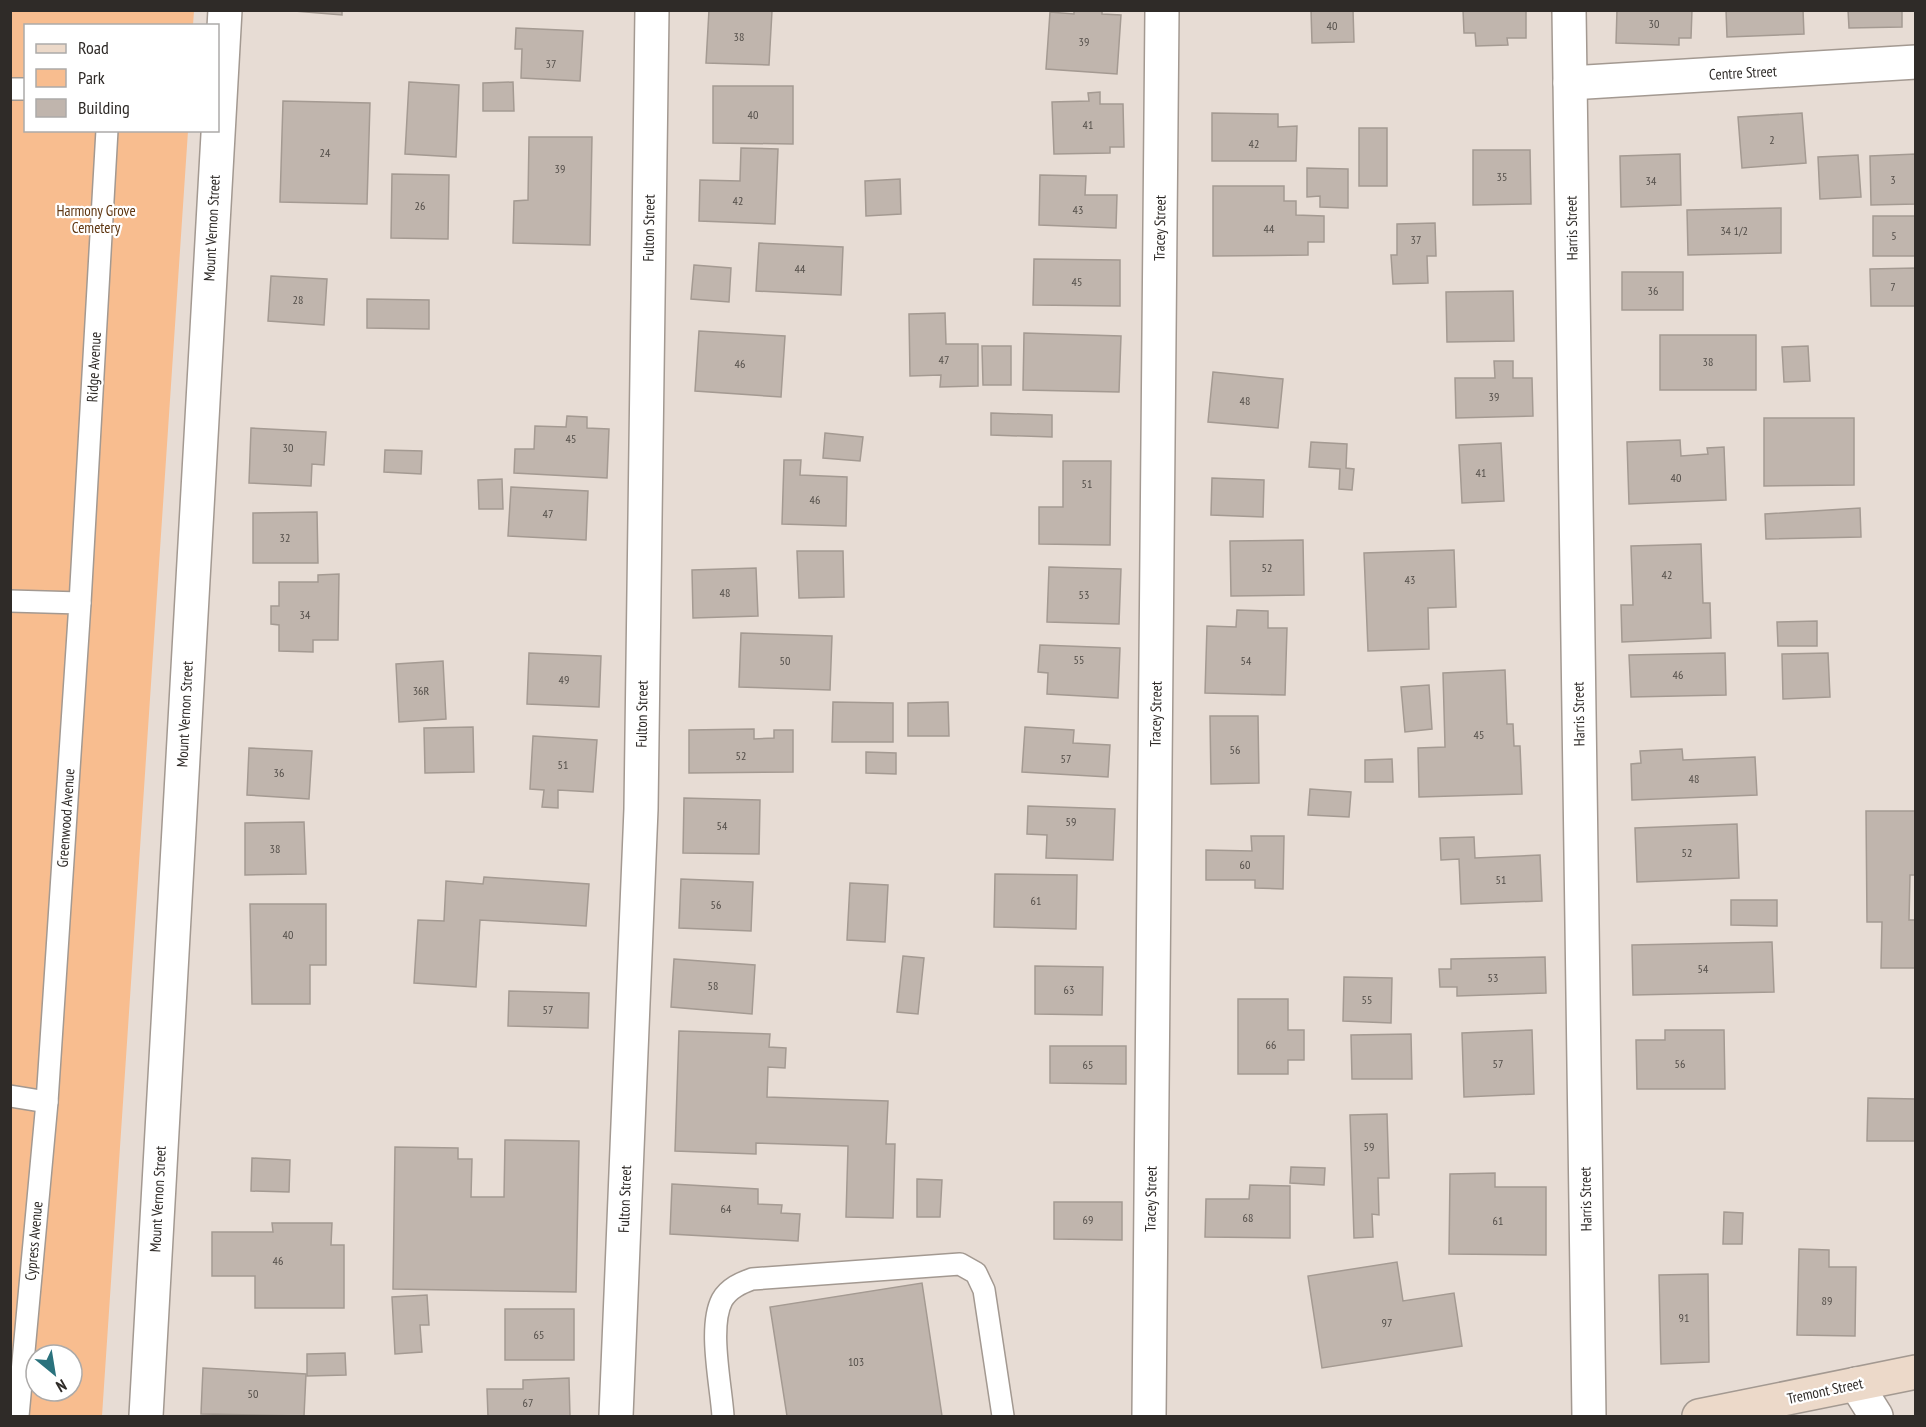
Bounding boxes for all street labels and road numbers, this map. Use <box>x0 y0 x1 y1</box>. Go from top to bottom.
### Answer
street label: Centre Street <box>1709 61 1777 84</box>
street label: Mount Vernon Street <box>199 174 224 282</box>
street label: Fulton Street <box>638 194 659 262</box>
street label: Tracey Street <box>1149 195 1170 261</box>
street label: Harris Street <box>1561 195 1582 261</box>
street label: Ridge Avenue <box>82 331 105 403</box>
street label: Mount Vernon Street <box>172 660 197 768</box>
street label: Fulton Street <box>631 680 652 748</box>
street label: Tracey Street <box>1145 681 1166 747</box>
street label: Harris Street <box>1568 681 1589 747</box>
street label: Greenwood Avenue <box>53 768 78 868</box>
street label: Mount Vernon Street <box>145 1145 170 1253</box>
street label: Fulton Street <box>614 1165 635 1233</box>
street label: Tracey Street <box>1140 1166 1161 1232</box>
street label: Harris Street <box>1575 1166 1596 1232</box>
street label: Cypress Avenue <box>21 1200 46 1281</box>
street label: Tremont Street <box>1785 1373 1864 1408</box>

